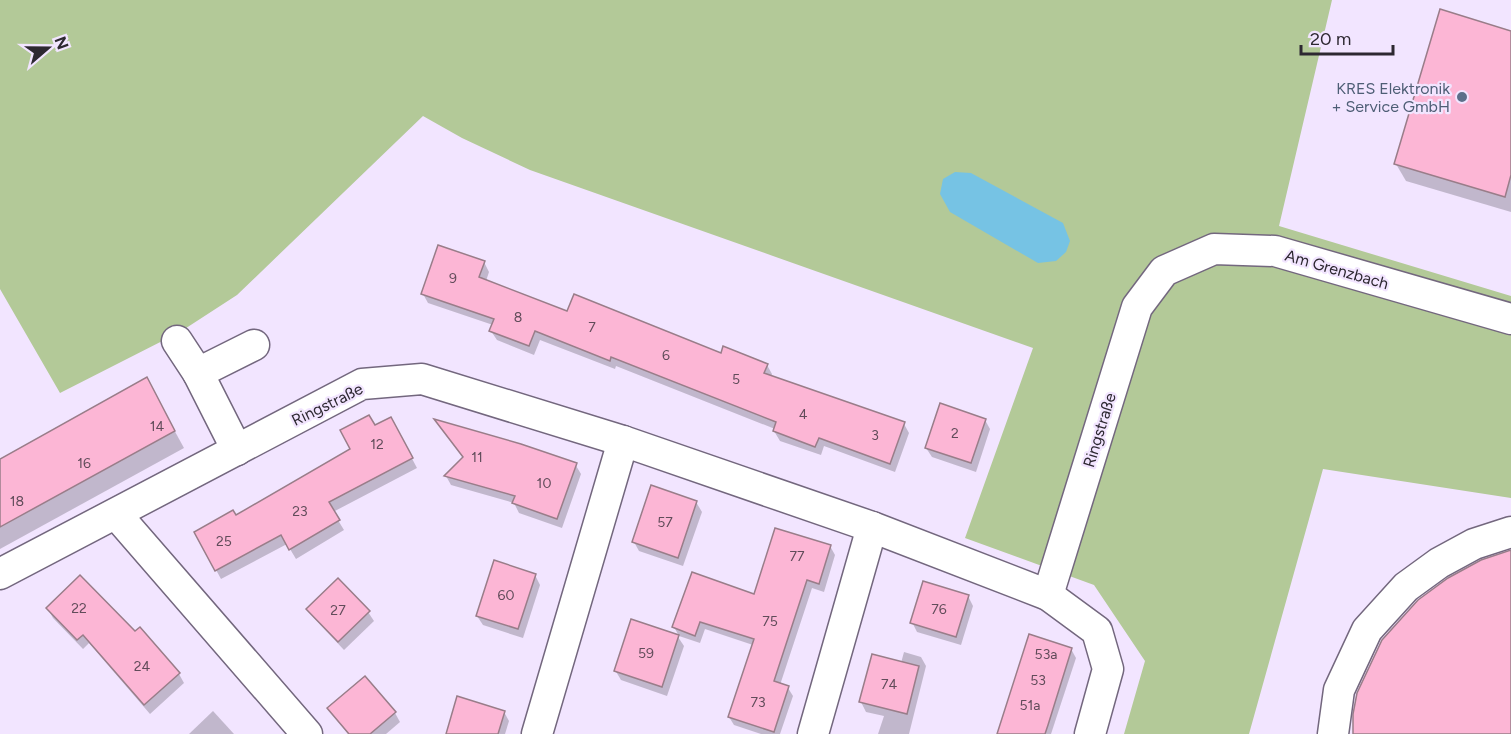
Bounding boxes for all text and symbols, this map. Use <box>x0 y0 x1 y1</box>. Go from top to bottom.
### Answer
north arrow <box>18 18 78 78</box>
scale bar <box>1301 18 1392 56</box>
text: 20 m <box>1310 28 1351 50</box>
text: N <box>51 34 73 52</box>
place label: KRES Elektronik + Service GmbH <box>1332 79 1450 116</box>
marker: KRES Elektronik + Service GmbH <box>1455 90 1469 104</box>
street label: Am Grenzbach <box>1283 246 1391 293</box>
house number: 9 <box>449 270 457 287</box>
house number: 8 <box>514 309 522 326</box>
house number: 7 <box>588 319 596 336</box>
house number: 6 <box>662 347 670 364</box>
house number: 5 <box>732 371 740 388</box>
street label: Ringstraße <box>289 379 366 430</box>
street label: Ringstraße <box>1079 390 1120 470</box>
house number: 4 <box>799 406 808 423</box>
house number: 14 <box>150 418 165 435</box>
house number: 2 <box>951 425 959 442</box>
house number: 3 <box>871 427 879 444</box>
house number: 12 <box>370 436 384 453</box>
house number: 11 <box>471 449 483 466</box>
house number: 16 <box>77 455 91 472</box>
house number: 10 <box>537 475 551 492</box>
house number: 18 <box>10 493 24 510</box>
house number: 23 <box>292 503 308 520</box>
house number: 57 <box>657 514 673 531</box>
house number: 25 <box>216 533 232 550</box>
house number: 77 <box>789 548 805 565</box>
house number: 60 <box>498 587 514 604</box>
house number: 22 <box>71 600 87 617</box>
house number: 76 <box>931 601 947 618</box>
house number: 27 <box>330 602 346 619</box>
house number: 75 <box>762 613 778 630</box>
house number: 59 <box>638 645 654 662</box>
house number: 53a <box>1035 646 1057 663</box>
house number: 24 <box>134 658 151 675</box>
house number: 53 <box>1030 672 1046 689</box>
house number: 74 <box>881 676 897 693</box>
house number: 73 <box>750 694 766 711</box>
house number: 51a <box>1020 697 1040 714</box>

